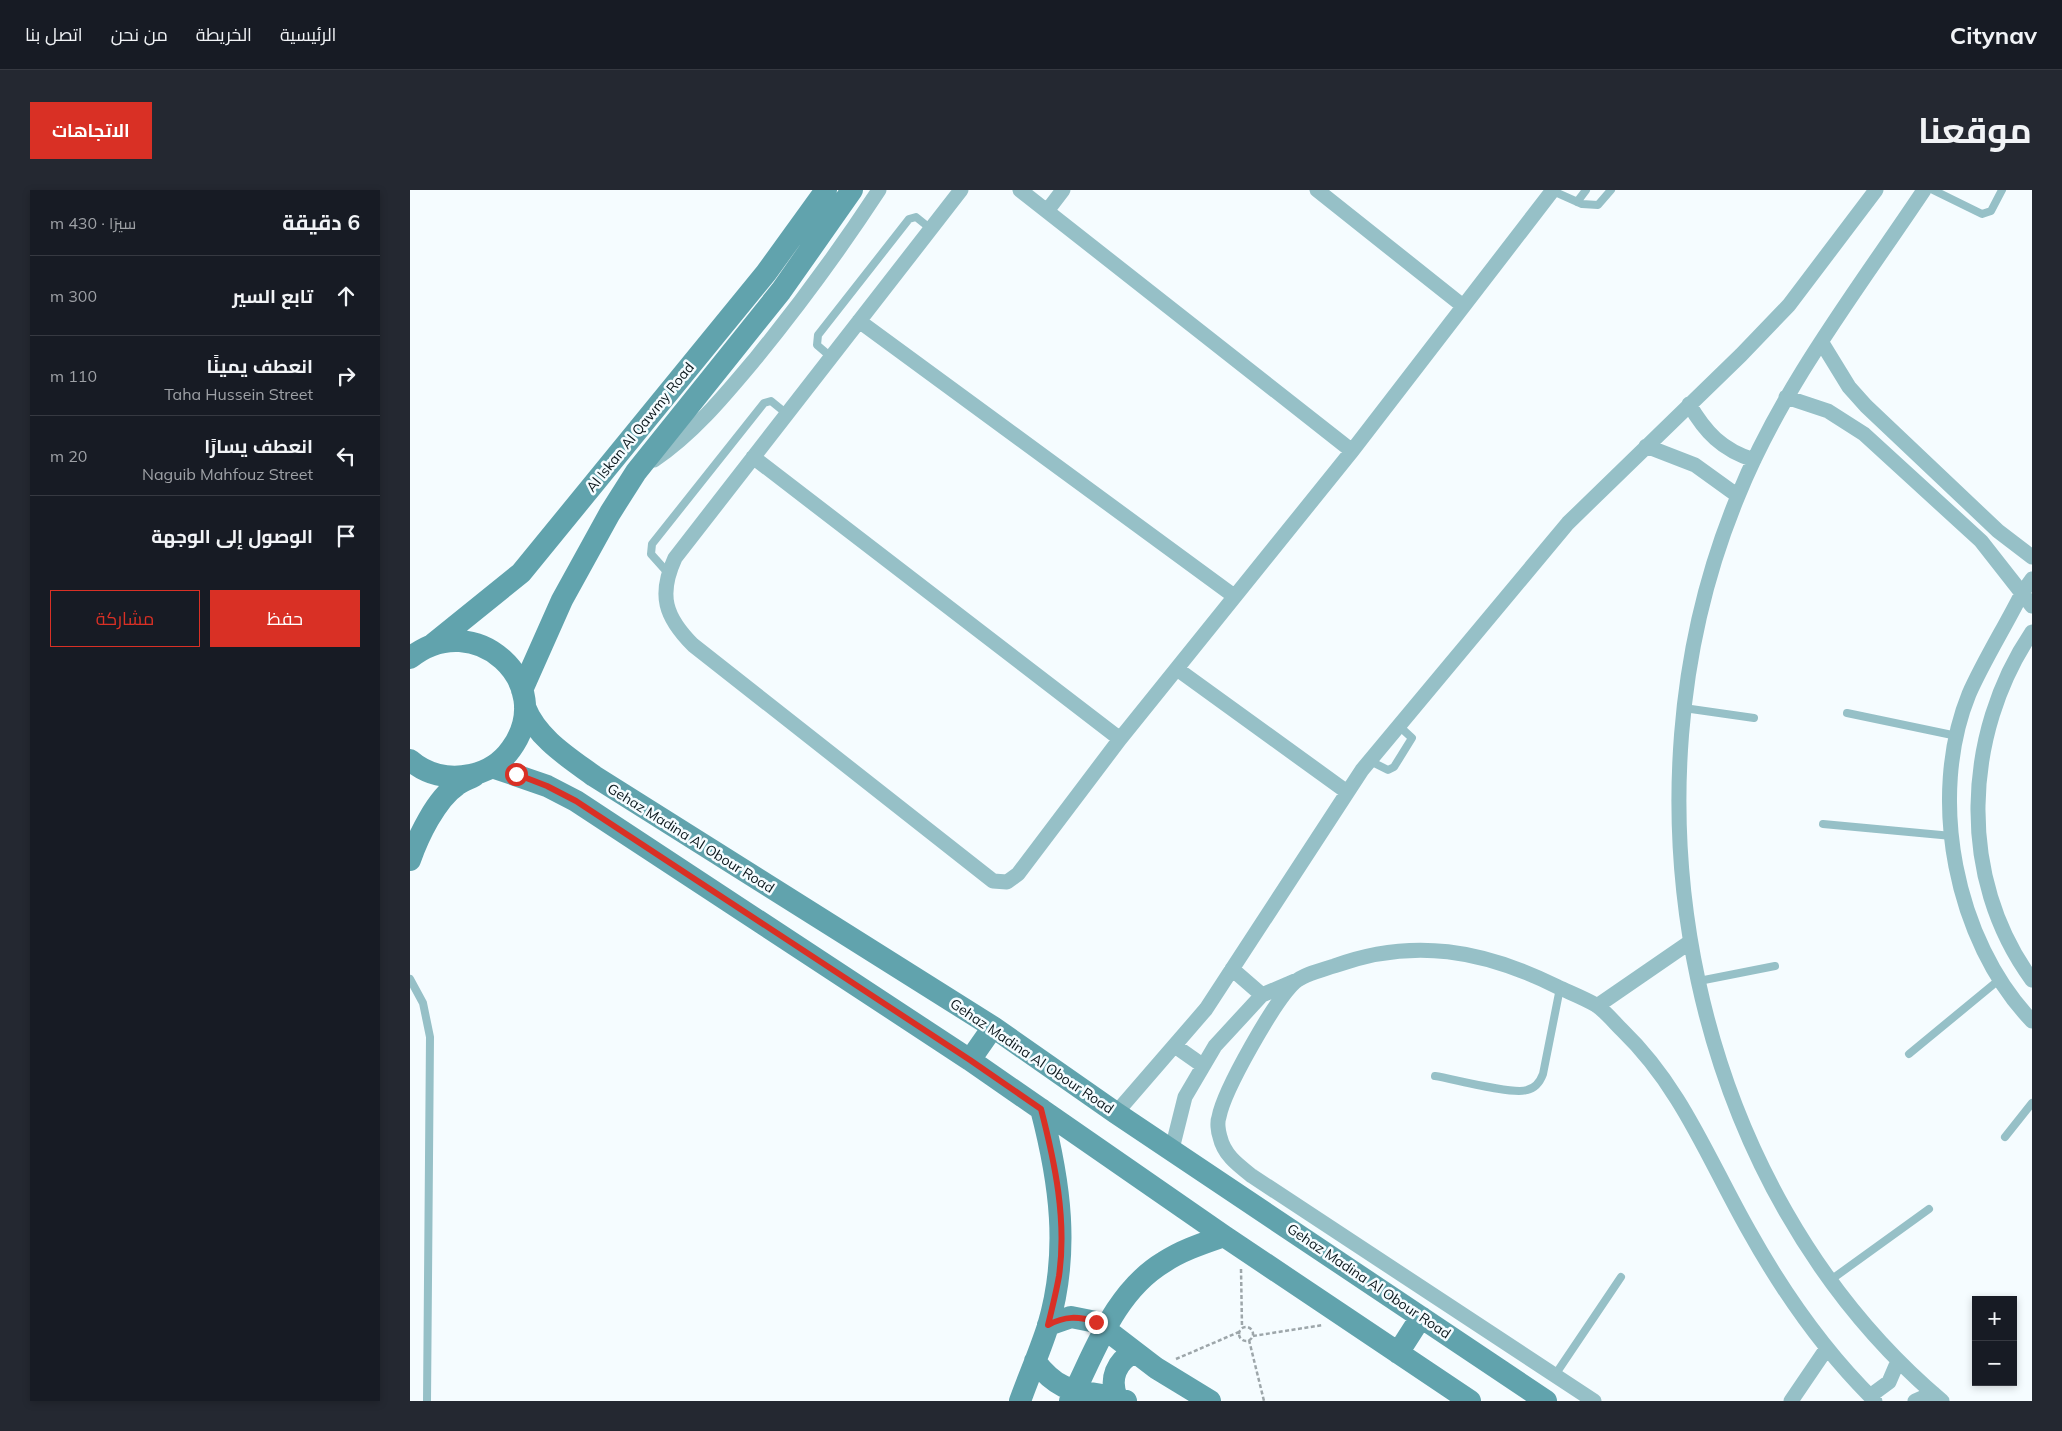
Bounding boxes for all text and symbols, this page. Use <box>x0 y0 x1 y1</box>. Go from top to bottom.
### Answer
text: Citynav <box>1950 20 2037 50</box>
text: اتصل بنا <box>25 23 83 46</box>
text: من نحن <box>111 23 168 46</box>
text: الخريطة <box>196 23 252 46</box>
text: الرئيسية <box>280 23 336 46</box>
button: الاتجاهات <box>30 102 152 159</box>
text: موقعنا <box>1918 108 2032 152</box>
text: 6 دقيقة <box>282 209 360 235</box>
text: سيرًا · 430 m <box>50 213 136 233</box>
icon: ahead <box>332 282 360 310</box>
text: تابع السير <box>232 284 313 308</box>
text: 300 m <box>50 286 97 306</box>
text: انعطف يمينًا <box>207 354 313 378</box>
street label: Al Iskan Al Qawmy Road <box>582 359 698 495</box>
icon: right <box>332 362 360 390</box>
text: 110 m <box>50 366 97 386</box>
text: Taha Hussein Street <box>164 384 313 404</box>
text: انعطف يسارًا <box>204 434 313 458</box>
icon: left <box>332 442 360 470</box>
text: 20 m <box>50 446 87 466</box>
text: Naguib Mahfouz Street <box>142 464 313 484</box>
icon: arrive <box>332 522 360 550</box>
text: الوصول إلى الوجهة <box>151 524 313 548</box>
button: مشاركة <box>50 590 200 647</box>
button: حفظ <box>210 590 360 647</box>
route start <box>505 763 528 786</box>
street label: Gehaz Madina Al Obour Road <box>604 779 778 897</box>
street label: Gehaz Madina Al Obour Road <box>947 994 1117 1118</box>
street label: Gehaz Madina Al Obour Road <box>1284 1219 1454 1343</box>
map controls <box>1972 1296 2017 1386</box>
button: + <box>1972 1296 2017 1341</box>
route end <box>1085 1311 1108 1334</box>
button: − <box>1972 1341 2017 1386</box>

